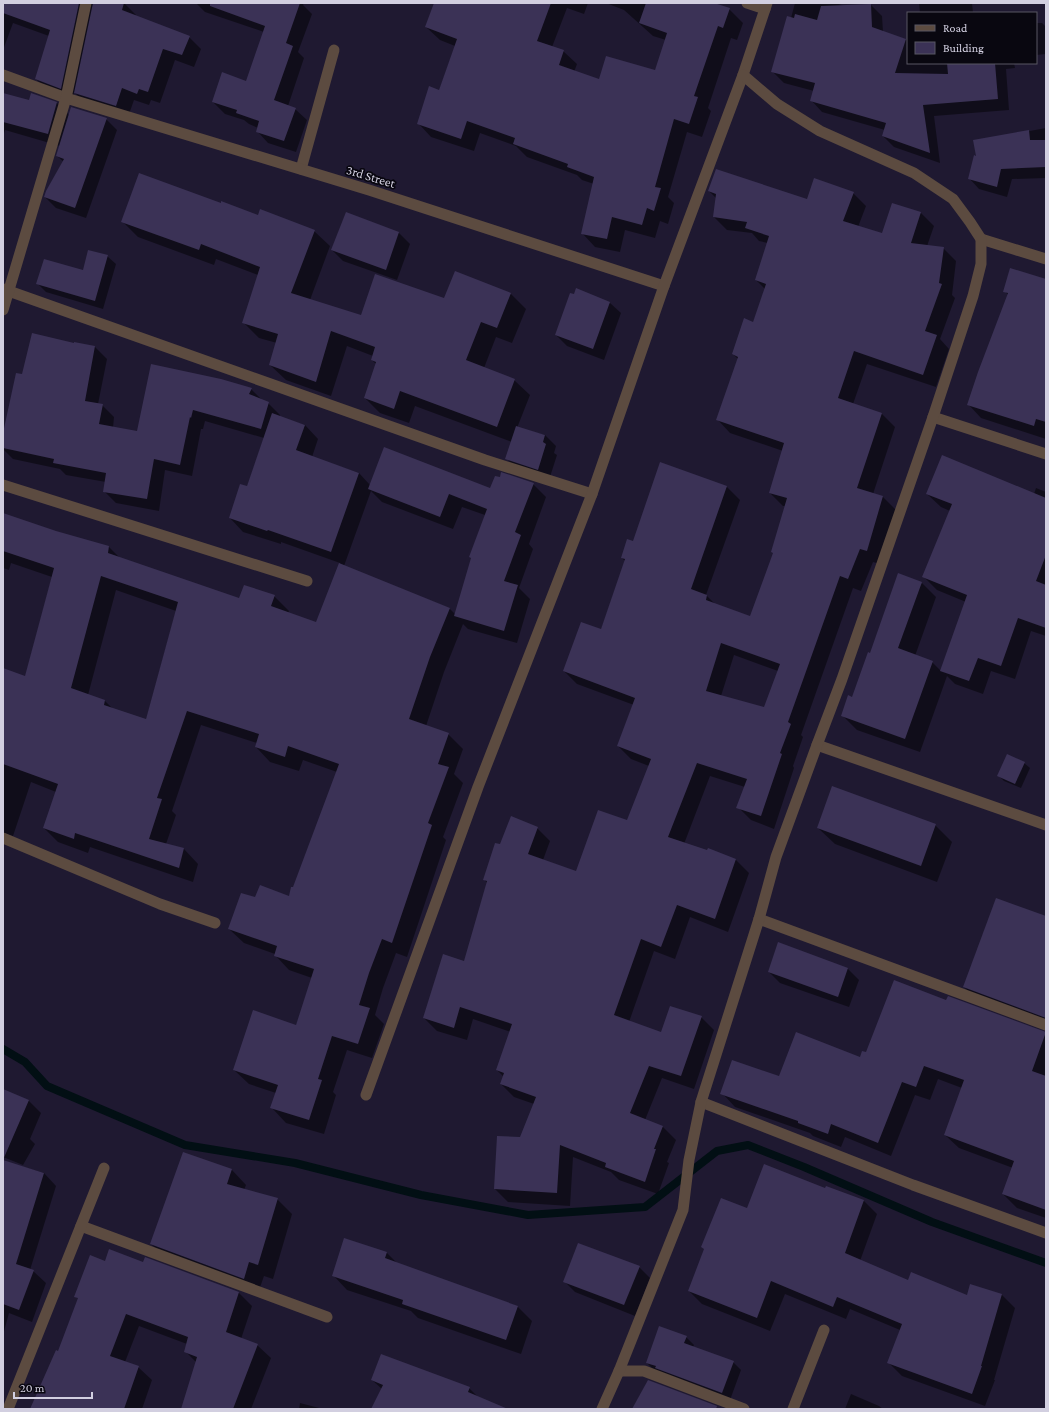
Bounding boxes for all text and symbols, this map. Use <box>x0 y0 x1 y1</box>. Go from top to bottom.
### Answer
legend <box>907 12 1037 64</box>
text: Road <box>943 21 968 35</box>
text: Building <box>943 41 984 55</box>
street label: 3rd Street <box>345 162 398 191</box>
scale bar <box>14 1374 92 1400</box>
text: 20 m <box>20 1381 45 1395</box>

